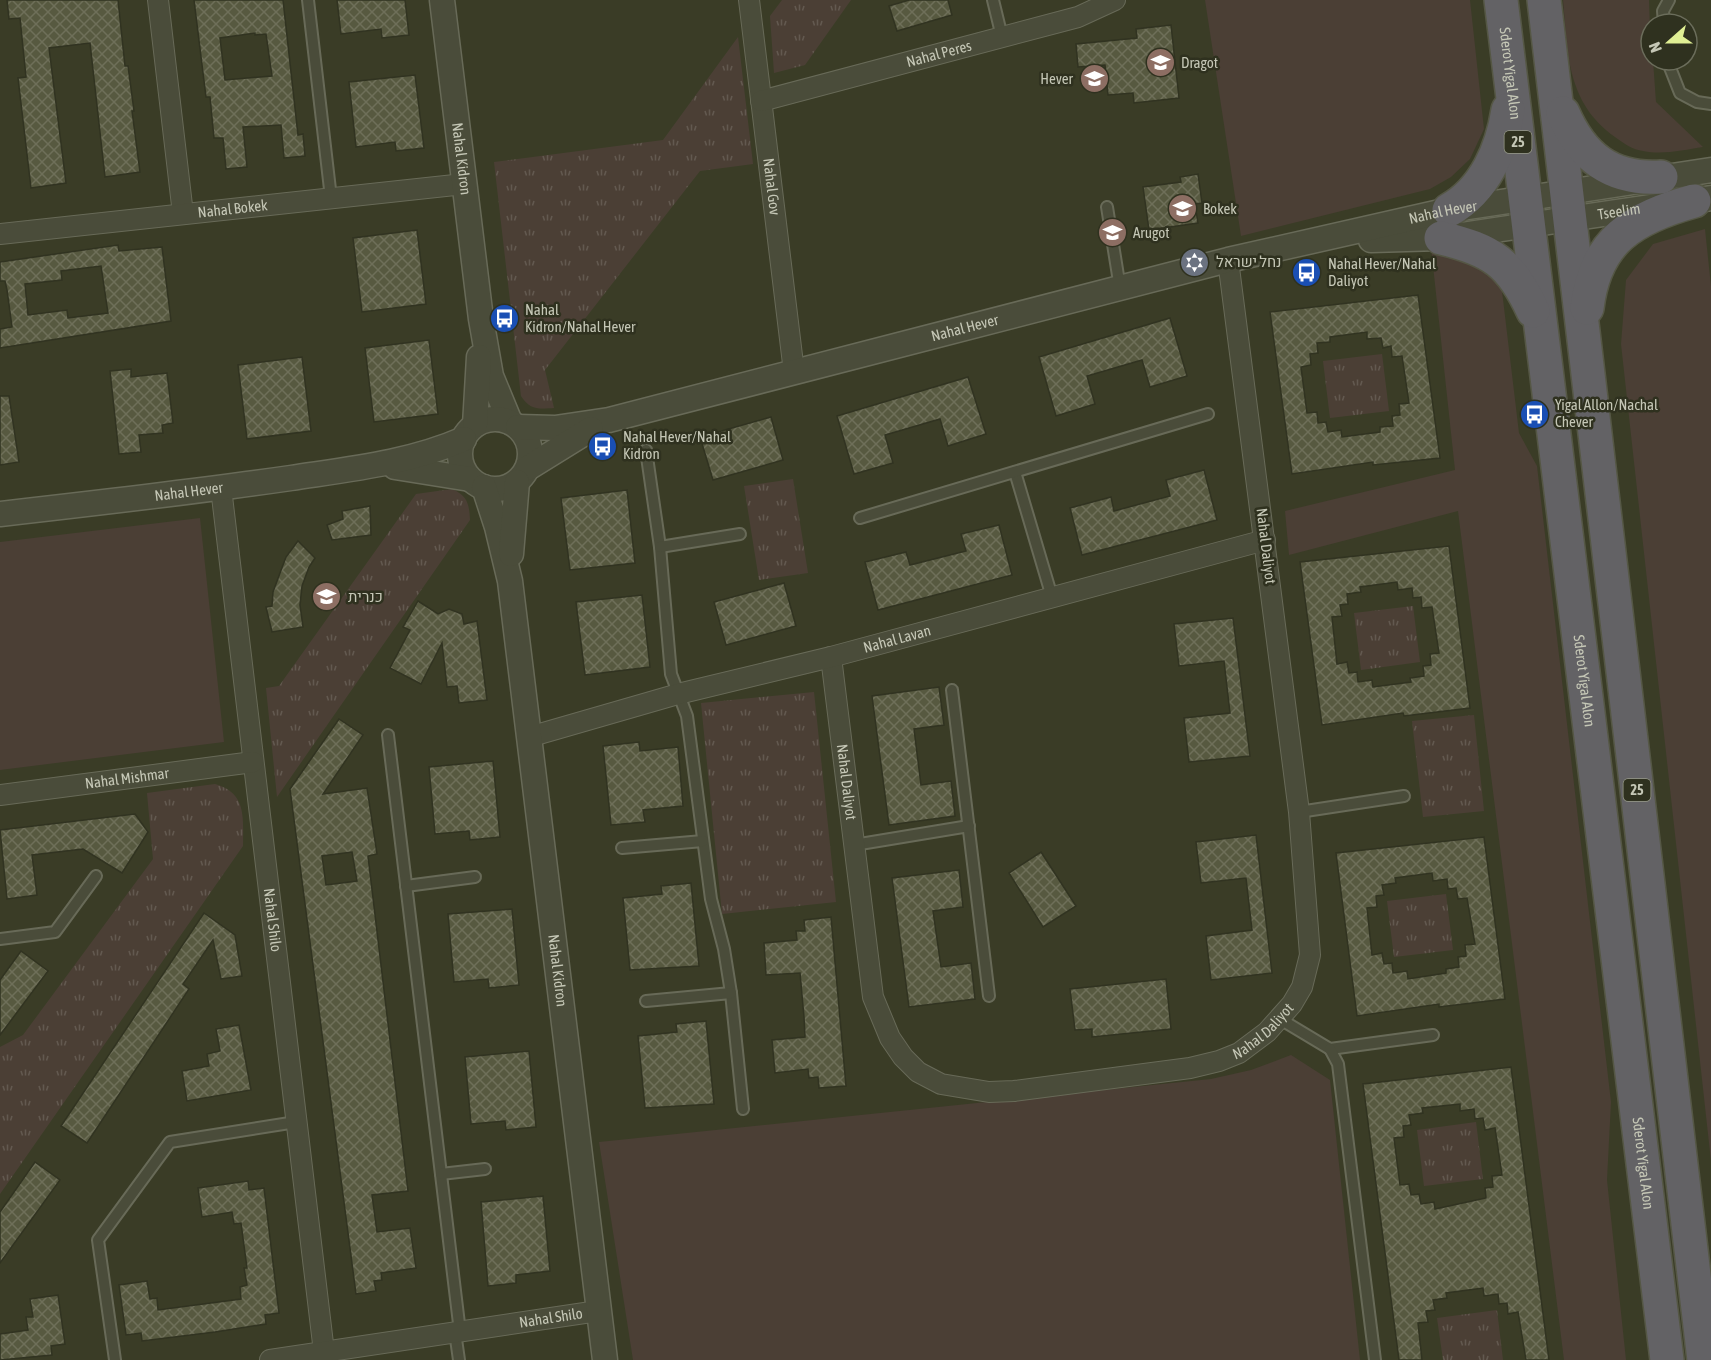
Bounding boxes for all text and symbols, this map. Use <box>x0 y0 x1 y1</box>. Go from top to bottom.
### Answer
north arrow <box>1639 12 1699 72</box>
street label: Sderot Yigal Alon <box>1496 26 1525 120</box>
street label: Nahal Peres <box>904 37 973 70</box>
text: N <box>1645 40 1665 55</box>
school or university icon: Dragot <box>1144 47 1176 79</box>
place label: Dragot <box>1181 54 1218 71</box>
school or university icon: Hever <box>1078 63 1110 95</box>
place label: Hever <box>1040 70 1074 87</box>
street label: Nahal Kidron <box>449 122 475 196</box>
road number: 25 <box>1504 131 1532 153</box>
street label: Nahal Gov <box>760 157 784 216</box>
school or university icon: Bokek <box>1166 193 1198 225</box>
street label: Nahal Bokek <box>197 196 269 221</box>
street label: Nahal Hever <box>1407 197 1478 227</box>
place label: Bokek <box>1203 200 1237 217</box>
street label: Tseelim <box>1597 200 1641 223</box>
school or university icon: Arugot <box>1096 217 1128 249</box>
place label: Arugot <box>1133 224 1170 241</box>
synagogue icon: נחל ישראל <box>1179 246 1211 278</box>
place label: נחל ישראל <box>1216 253 1281 270</box>
place label: Nahal Hever/Nahal Daliyot <box>1328 255 1436 289</box>
bus stop icon: Nahal Hever/Nahal Daliyot <box>1291 257 1323 289</box>
place label: Nahal Kidron/Nahal Hever <box>525 301 636 335</box>
bus stop icon: Nahal Kidron/Nahal Hever <box>488 303 520 335</box>
street label: Nahal Hever <box>929 311 1001 344</box>
place label: Yigal Allon/Nachal Chever <box>1555 396 1658 430</box>
bus stop icon: Yigal Allon/Nachal Chever <box>1518 398 1550 430</box>
place label: Nahal Hever/Nahal Kidron <box>623 428 731 462</box>
bus stop icon: Nahal Hever/Nahal Kidron <box>586 430 618 462</box>
street label: Nahal Hever <box>153 478 224 504</box>
street label: Nahal Daliyot <box>1253 507 1280 585</box>
school or university icon: כנרית <box>311 581 343 613</box>
place label: כנרית <box>348 588 383 605</box>
street label: Nahal Lavan <box>861 621 933 656</box>
street label: Sderot Yigal Alon <box>1571 634 1599 728</box>
street label: Nahal Daliyot <box>834 743 860 821</box>
street label: Nahal Mishmar <box>84 764 170 792</box>
road number: 25 <box>1624 779 1650 801</box>
street label: Nahal Shilo <box>261 887 285 953</box>
street label: Nahal Kidron <box>545 933 571 1008</box>
street label: Nahal Daliyot <box>1230 1000 1297 1063</box>
street label: Sderot Yigal Alon <box>1629 1116 1658 1210</box>
street label: Nahal Shilo <box>518 1304 584 1331</box>

